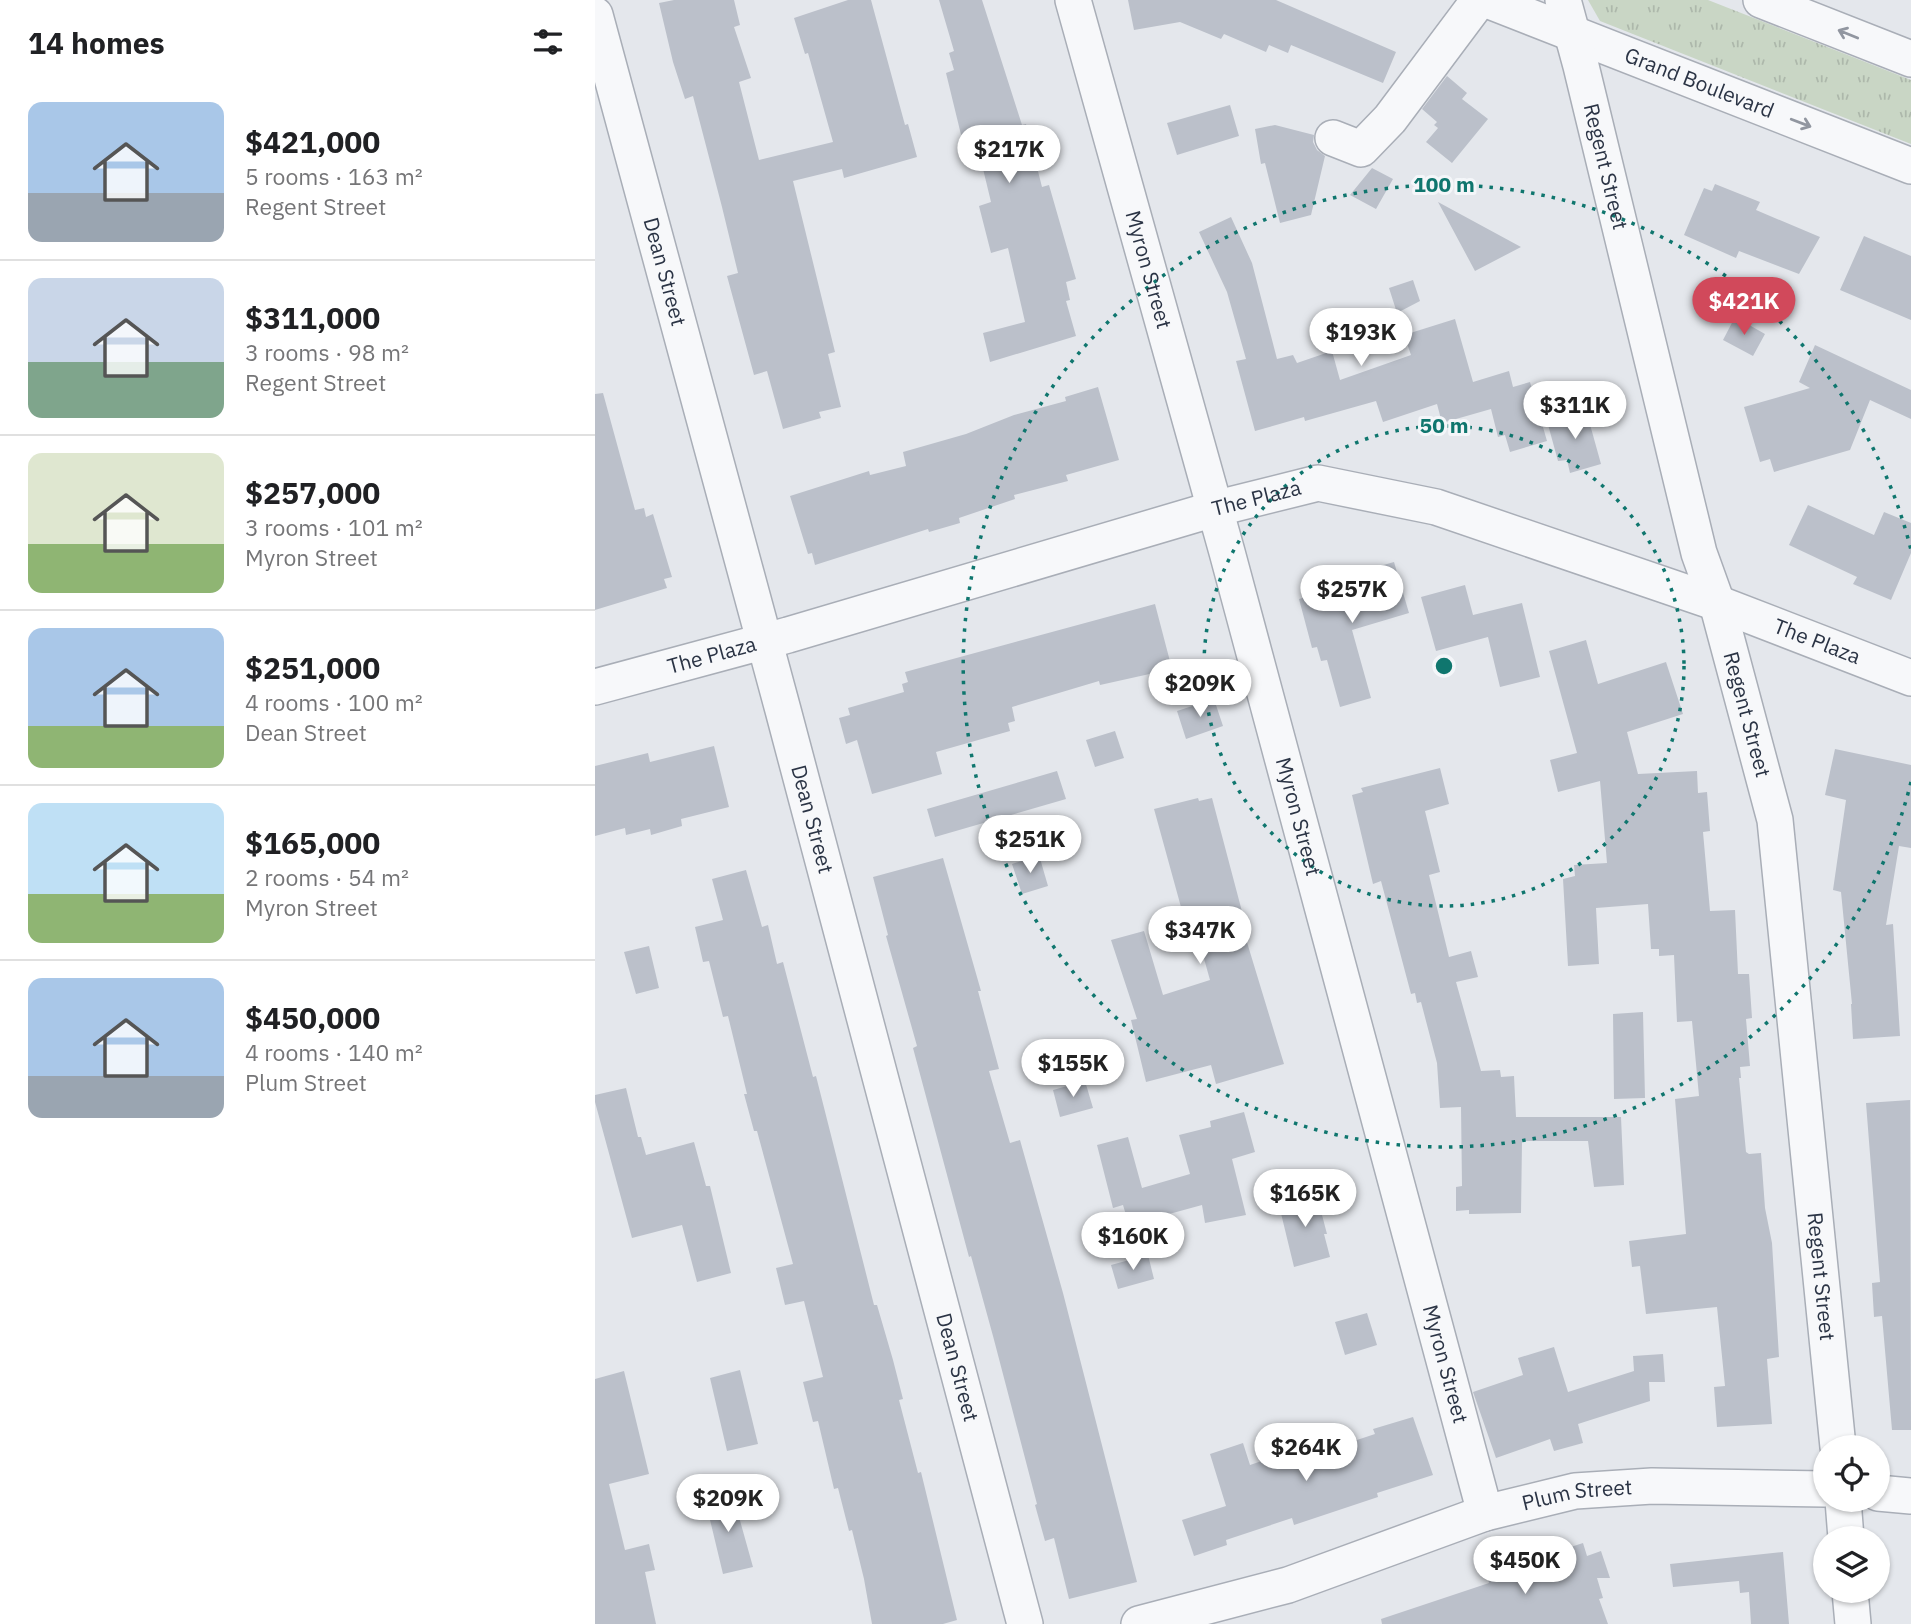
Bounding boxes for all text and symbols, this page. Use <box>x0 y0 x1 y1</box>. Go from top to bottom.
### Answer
text: 14 homes <box>28 23 165 62</box>
icon: filters <box>529 23 567 61</box>
one-way arrow <box>1837 27 1859 40</box>
street label: Grand Boulevard <box>1621 40 1778 124</box>
street label: Regent Street <box>1578 100 1635 232</box>
one-way arrow <box>1790 118 1811 131</box>
text: $421,000 <box>245 122 380 161</box>
pin: $217K <box>960 125 1058 185</box>
icon: home <box>84 130 168 214</box>
text: $217K <box>973 133 1045 163</box>
text: 5 rooms · 163 m² <box>245 161 423 191</box>
text: 100 m <box>1413 170 1475 198</box>
text: Regent Street <box>245 191 386 221</box>
street label: Myron Street <box>1119 207 1179 332</box>
street label: Dean Street <box>637 214 693 329</box>
pin: $421K <box>1695 278 1793 337</box>
text: $421K <box>1708 285 1780 315</box>
text: $311,000 <box>245 298 380 337</box>
icon: home <box>84 306 168 390</box>
pin: $193K <box>1312 308 1410 368</box>
text: $193K <box>1325 316 1397 346</box>
text: 3 rooms · 98 m² <box>245 337 409 367</box>
text: Regent Street <box>245 367 386 397</box>
pin: $311K <box>1526 382 1624 441</box>
text: $311K <box>1539 389 1611 419</box>
text: 50 m <box>1420 411 1468 439</box>
text: $257,000 <box>245 473 380 512</box>
street label: The Plaza <box>1209 473 1304 522</box>
icon: home <box>84 481 168 565</box>
text: 3 rooms · 101 m² <box>245 512 423 542</box>
text: Myron Street <box>245 542 378 572</box>
pin: $257K <box>1303 566 1401 625</box>
text: $257K <box>1316 573 1388 603</box>
street label: The Plaza <box>1770 611 1865 670</box>
street label: The Plaza <box>664 629 759 680</box>
text: $251,000 <box>245 648 380 687</box>
street label: Regent Street <box>1718 648 1778 780</box>
centre of rings <box>1432 654 1456 678</box>
icon: home <box>84 656 168 740</box>
pin: $209K <box>1151 660 1249 719</box>
text: $209K <box>1164 667 1236 697</box>
text: 4 rooms · 100 m² <box>245 687 423 717</box>
text: Dean Street <box>245 717 367 747</box>
street label: Myron Street <box>1270 754 1328 879</box>
street label: Dean Street <box>785 762 841 876</box>
pin: $251K <box>981 816 1079 875</box>
text: $165,000 <box>245 823 380 862</box>
text: $251K <box>994 823 1066 853</box>
icon: home <box>84 831 168 915</box>
text: 2 rooms · 54 m² <box>245 862 409 892</box>
text: Myron Street <box>245 892 378 922</box>
pin: $347K <box>1151 906 1249 966</box>
text: $347K <box>1164 914 1236 944</box>
text: $450,000 <box>245 998 380 1037</box>
icon: home <box>84 1006 168 1090</box>
text: 4 rooms · 140 m² <box>245 1037 423 1067</box>
pin: $155K <box>1024 1040 1122 1099</box>
text: $155K <box>1037 1047 1109 1077</box>
text: Plum Street <box>245 1067 367 1097</box>
pin: $165K <box>1256 1170 1354 1229</box>
text: $165K <box>1269 1177 1341 1207</box>
street label: Regent Street <box>1801 1211 1842 1342</box>
pin: $160K <box>1084 1212 1182 1272</box>
text: $160K <box>1097 1220 1169 1250</box>
street label: Myron Street <box>1417 1302 1475 1426</box>
street label: Dean Street <box>930 1310 986 1425</box>
pin: $264K <box>1257 1424 1355 1483</box>
text: $264K <box>1270 1431 1342 1461</box>
map controls <box>1813 1435 1890 1603</box>
button: locate <box>1813 1435 1890 1512</box>
street label: Plum Street <box>1519 1472 1633 1516</box>
pin: $209K <box>679 1474 777 1534</box>
text: $209K <box>692 1482 764 1512</box>
button: layers <box>1813 1526 1890 1603</box>
pin: $450K <box>1476 1536 1574 1596</box>
text: $450K <box>1489 1544 1561 1574</box>

